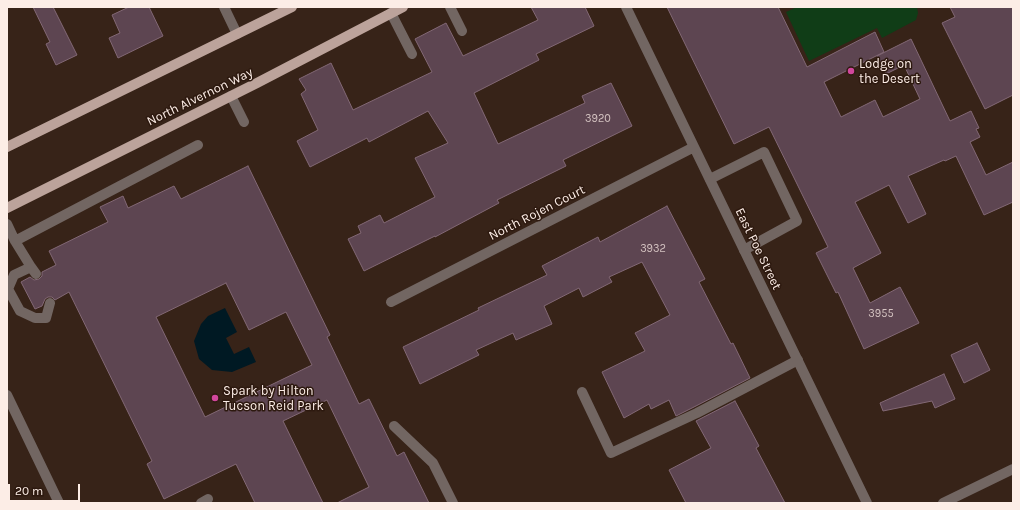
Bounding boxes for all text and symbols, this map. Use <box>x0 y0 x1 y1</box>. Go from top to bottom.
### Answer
place label: Lodge on the Desert <box>859 56 920 87</box>
street label: North Alvernon Way <box>145 65 255 129</box>
marker: Lodge on the Desert <box>846 66 856 76</box>
house number: 3920 <box>585 112 611 126</box>
street label: North Rojen Court <box>486 182 588 244</box>
street label: East Poe Street <box>731 206 785 292</box>
house number: 3932 <box>640 242 666 256</box>
house number: 3955 <box>868 307 894 321</box>
place label: Spark by Hilton Tucson Reid Park <box>223 383 324 414</box>
marker: Spark by Hilton Tucson Reid Park <box>210 393 220 403</box>
scale bar <box>10 476 82 502</box>
text: 20 m <box>15 484 43 498</box>

